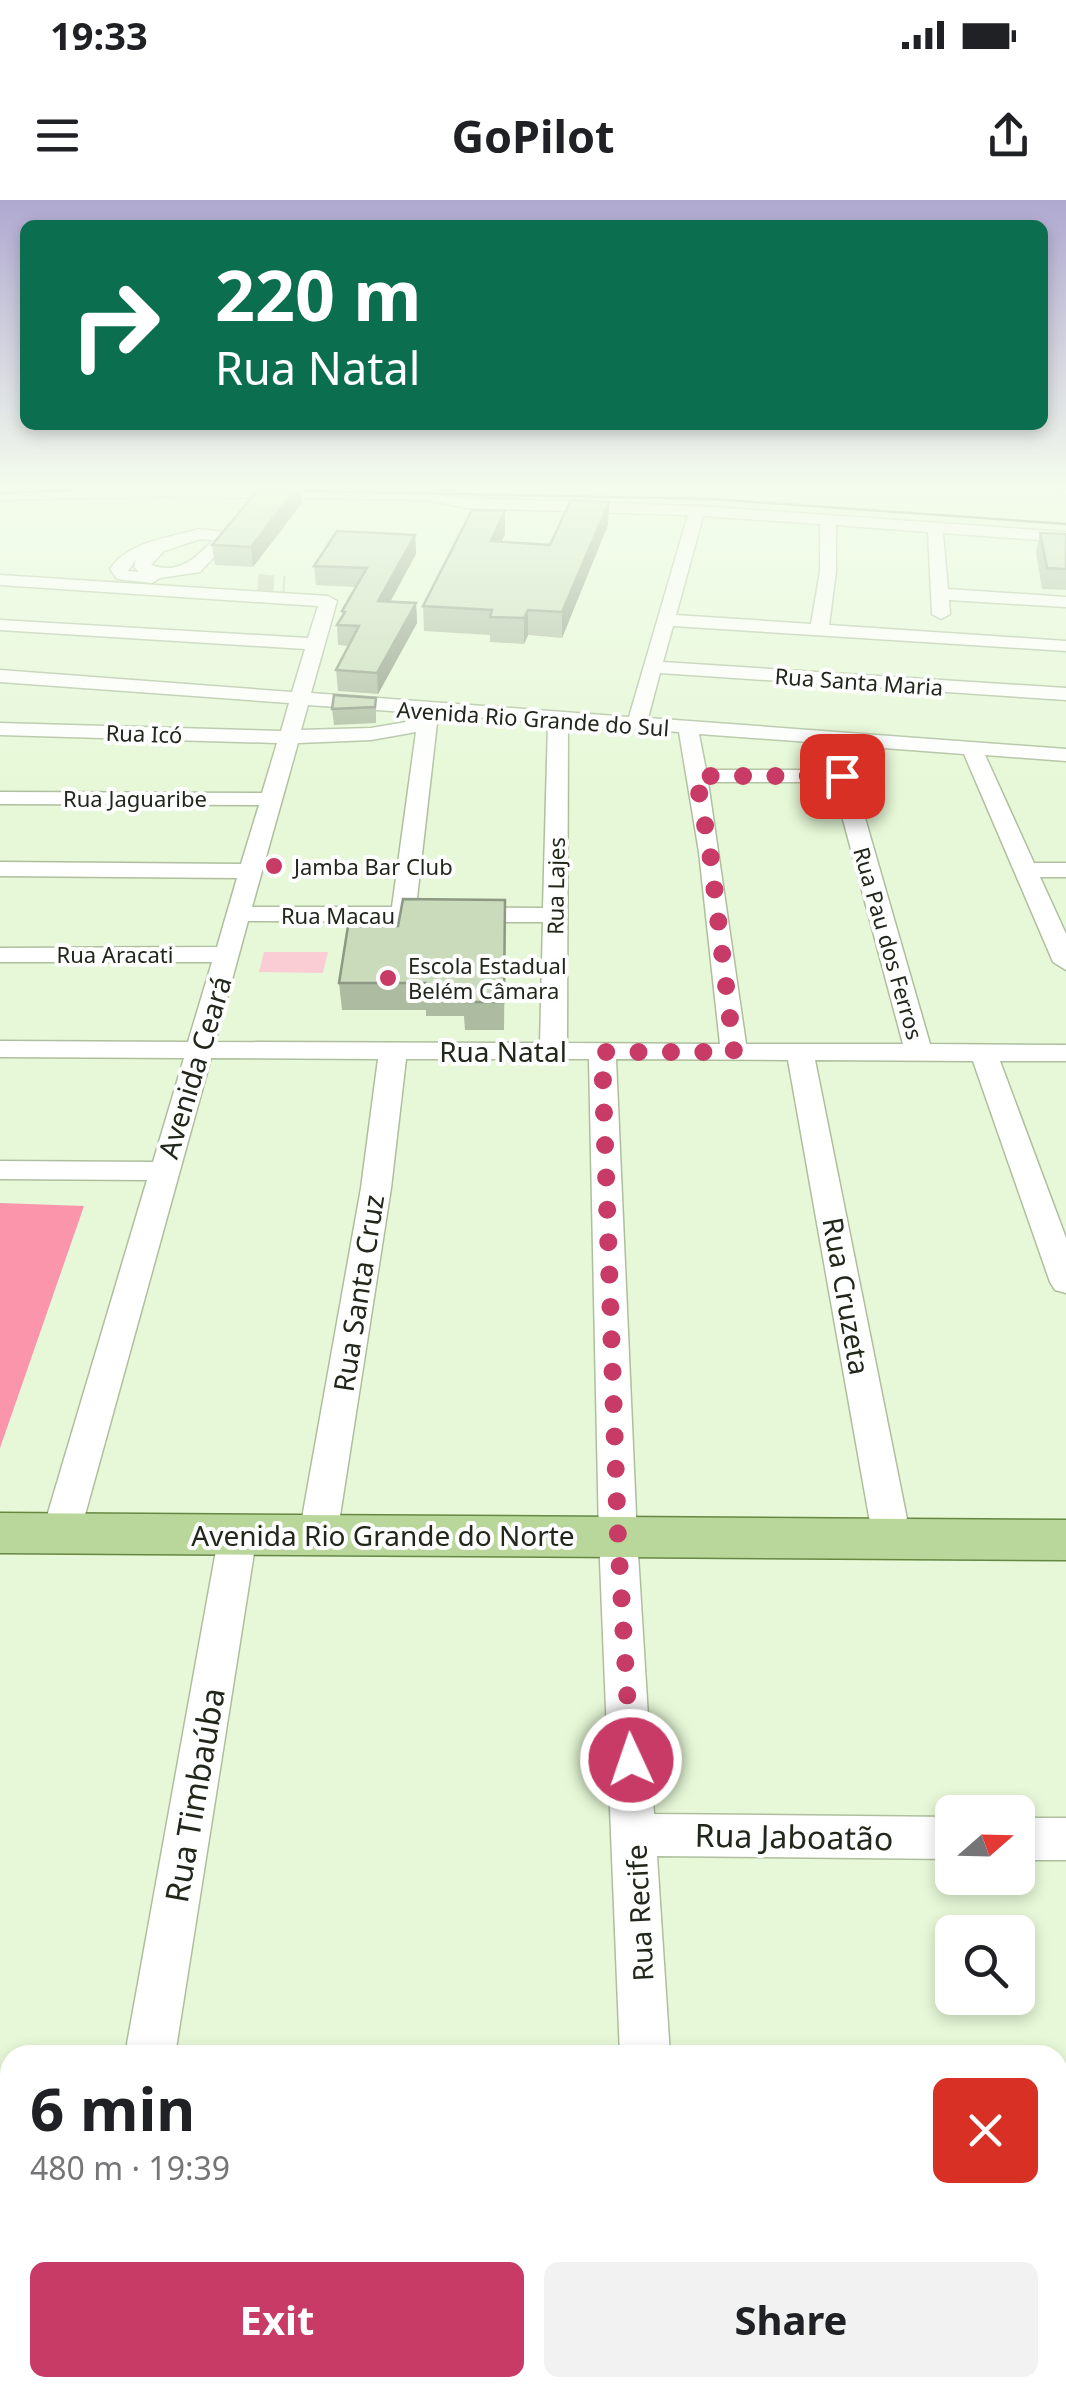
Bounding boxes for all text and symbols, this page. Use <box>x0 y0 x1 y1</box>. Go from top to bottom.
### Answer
text: 19:33 <box>50 9 148 61</box>
text: GoPilot <box>451 105 615 166</box>
icon: menu <box>30 108 85 163</box>
icon: share <box>981 108 1036 163</box>
text: 220 m <box>215 246 422 342</box>
icon: right <box>50 260 180 390</box>
text: Rua Natal <box>215 337 420 398</box>
street label: Rua Santa Maria <box>774 660 944 702</box>
street label: Avenida Rio Grande do Sul <box>396 694 670 742</box>
street label: Rua Icó <box>105 717 183 749</box>
pin <box>800 734 885 819</box>
icon: arrive <box>815 749 870 804</box>
street label: Rua Jaguaribe <box>63 783 207 813</box>
street label: Rua Lajes <box>539 837 571 935</box>
street label: Rua Pau dos Ferros <box>847 843 931 1043</box>
place label: Jamba Bar Club <box>292 851 453 881</box>
marker: Jamba Bar Club <box>263 855 285 877</box>
street label: Rua Macau <box>281 900 395 930</box>
street label: Rua Aracati <box>57 939 173 969</box>
place label: Escola Estadual Belém Câmara <box>408 950 567 1005</box>
marker: Escola Estadual Belém Câmara <box>377 967 399 989</box>
street label: Avenida Ceará <box>148 971 240 1163</box>
street label: Rua Natal <box>439 1032 567 1070</box>
street label: Rua Santa Cruz <box>324 1192 392 1394</box>
street label: Rua Cruzeta <box>814 1214 880 1378</box>
street label: Avenida Rio Grande do Norte <box>191 1516 575 1554</box>
street label: Rua Timbaúba <box>154 1684 234 1906</box>
position arrow <box>579 1708 683 1812</box>
north arrow <box>935 1795 1035 1895</box>
map controls <box>935 1795 1035 2015</box>
street label: Rua Jaboatão <box>694 1813 894 1859</box>
street label: Rua Recife <box>616 1844 662 1982</box>
button: search <box>935 1915 1035 2015</box>
text: 6 min <box>30 2067 195 2149</box>
button: close <box>933 2078 1038 2183</box>
text: 480 m · 19:39 <box>30 2146 230 2189</box>
button: Exit <box>30 2262 524 2377</box>
button: Share <box>544 2262 1038 2377</box>

